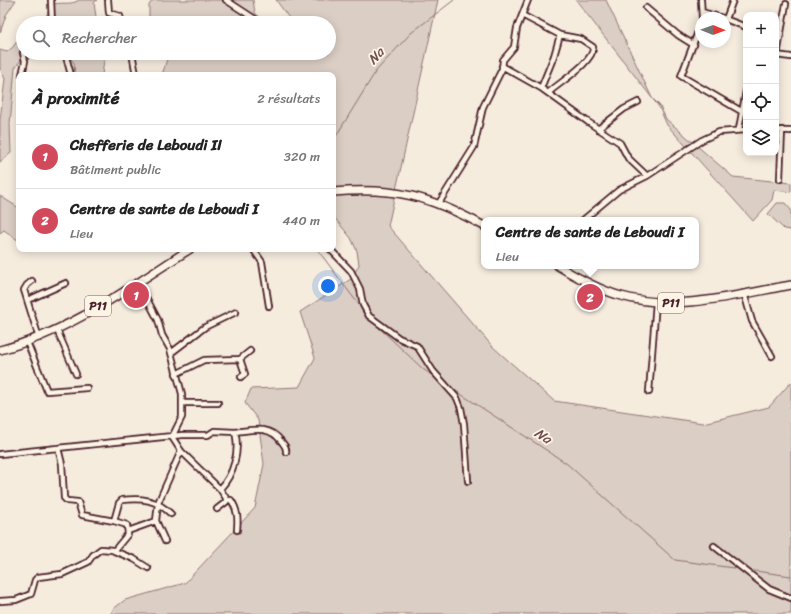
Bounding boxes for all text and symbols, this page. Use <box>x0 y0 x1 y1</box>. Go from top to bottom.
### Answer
north arrow <box>695 12 731 48</box>
map controls <box>743 12 779 156</box>
button: + <box>743 12 779 48</box>
search box <box>16 16 336 60</box>
text: Rechercher <box>62 25 137 51</box>
icon: search <box>30 27 52 49</box>
water label: Na <box>361 41 392 71</box>
button: − <box>743 48 779 84</box>
text: À proximité <box>32 83 119 113</box>
button: locate <box>743 84 779 120</box>
text: 2 résultats <box>257 87 320 110</box>
button: layers <box>743 120 779 156</box>
text: Chefferie de Leboudi II <box>70 132 222 158</box>
text: 1 <box>42 145 48 168</box>
text: 320 m <box>284 145 320 168</box>
text: Bâtiment public <box>70 158 161 181</box>
text: Centre de sante de Leboudi I <box>70 196 258 222</box>
text: 2 <box>41 209 49 232</box>
text: 440 m <box>282 209 320 232</box>
popup <box>481 217 699 269</box>
text: Centre de sante de Leboudi I <box>496 219 684 245</box>
text: Lieu <box>70 222 93 245</box>
text: Lieu <box>496 245 519 268</box>
your location <box>318 276 338 296</box>
pin: 1 <box>123 280 149 310</box>
pin: 2 <box>577 282 603 312</box>
road number: P11 <box>658 293 684 313</box>
road number: P11 <box>85 296 111 316</box>
water label: Na <box>529 421 558 452</box>

